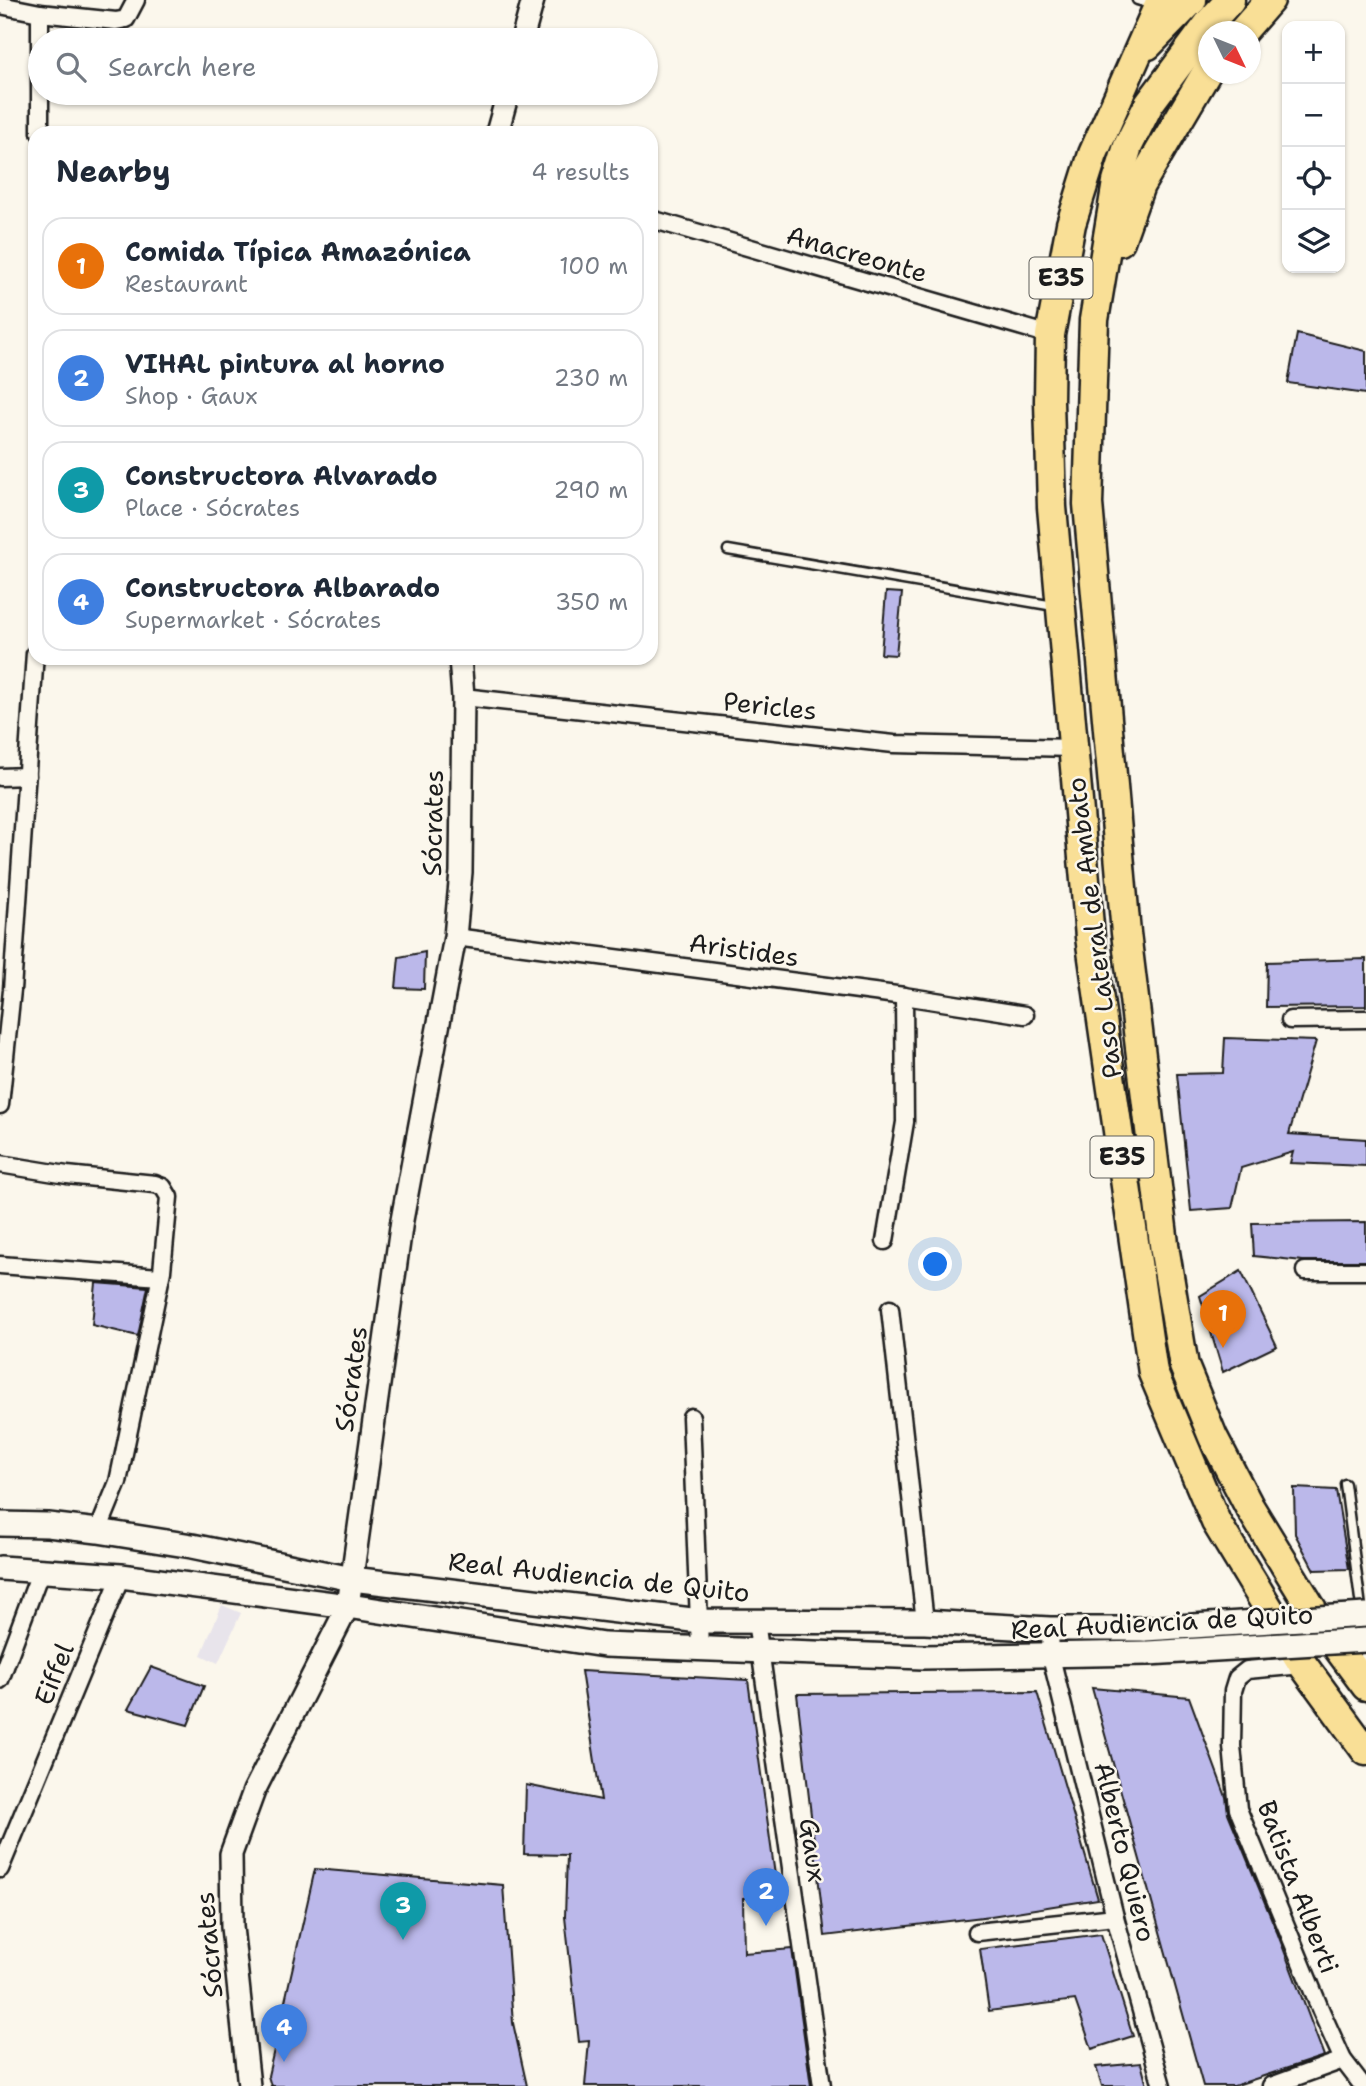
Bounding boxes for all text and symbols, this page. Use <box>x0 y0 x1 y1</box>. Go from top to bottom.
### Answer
north arrow <box>1198 21 1261 84</box>
map controls <box>1282 21 1345 273</box>
button: + <box>1282 21 1345 84</box>
search box <box>28 28 658 105</box>
icon: search <box>52 48 90 86</box>
text: Search here <box>108 49 257 84</box>
button: − <box>1282 84 1345 147</box>
button: locate <box>1282 147 1345 210</box>
text: Nearby <box>56 151 171 192</box>
text: 4 results <box>531 157 630 187</box>
button: layers <box>1282 210 1345 273</box>
street label: Anacreonte <box>783 217 932 290</box>
text: Comida Típica Amazónica <box>125 234 471 269</box>
text: 1 <box>76 251 86 281</box>
text: 100 m <box>559 251 628 281</box>
road number: E35 <box>1030 258 1092 298</box>
text: Restaurant <box>125 269 248 299</box>
text: VIHAL pintura al horno <box>125 346 445 381</box>
text: 2 <box>73 363 89 393</box>
text: 230 m <box>554 363 628 393</box>
text: Shop · Gaux <box>125 381 258 411</box>
text: Constructora Alvarado <box>125 458 438 493</box>
text: 3 <box>73 475 89 505</box>
text: 290 m <box>554 475 628 505</box>
text: Place · Sócrates <box>125 493 300 523</box>
text: Constructora Albarado <box>125 570 440 605</box>
text: 4 <box>73 587 89 617</box>
text: 350 m <box>555 587 628 617</box>
text: Supermarket · Sócrates <box>125 605 382 635</box>
street label: Pericles <box>721 683 819 728</box>
street label: Sócrates <box>414 769 451 877</box>
street label: Paso Lateral de Ambato <box>1058 775 1129 1081</box>
street label: Aristides <box>687 924 801 975</box>
road number: E35 <box>1090 1136 1154 1177</box>
your location <box>918 1247 952 1281</box>
pin: 1 <box>1200 1290 1246 1348</box>
street label: Sócrates <box>326 1324 375 1434</box>
street label: Real Audiencia de Quito <box>447 1543 752 1610</box>
street label: Real Audiencia de Quito <box>1010 1596 1314 1647</box>
street label: Eiffel <box>25 1638 82 1710</box>
street label: Alberto Quiero <box>1086 1758 1165 1946</box>
street label: Batista Alberti <box>1249 1795 1348 1978</box>
street label: Gaux <box>792 1816 835 1884</box>
pin: 2 <box>743 1868 789 1926</box>
pin: 3 <box>380 1882 426 1940</box>
street label: Sócrates <box>186 1890 231 2000</box>
pin: 4 <box>261 2004 307 2062</box>

